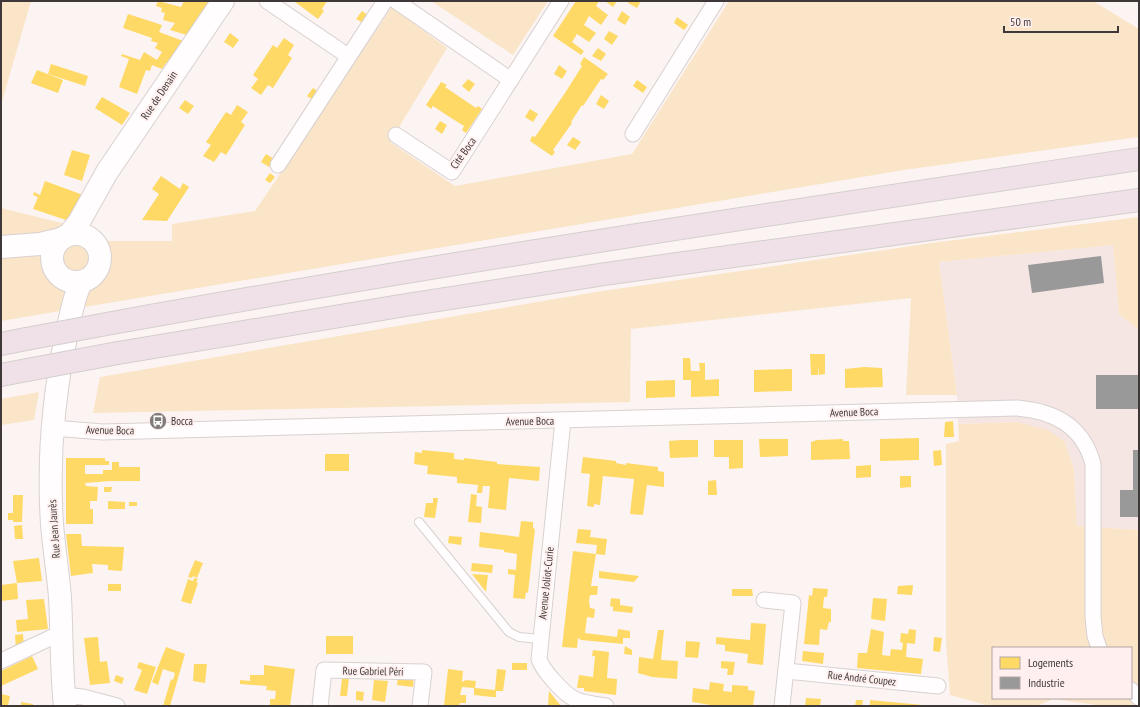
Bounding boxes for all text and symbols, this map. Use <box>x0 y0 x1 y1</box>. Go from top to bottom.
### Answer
scale bar <box>1004 8 1118 34</box>
text: 50 m <box>1010 14 1031 29</box>
street label: Rue de Denain <box>138 68 180 122</box>
street label: Cité Boca <box>447 134 479 172</box>
street label: Avenue Boca <box>830 404 878 420</box>
bus stop icon: Bocca <box>148 411 168 431</box>
place label: Bocca <box>171 414 193 428</box>
street label: Avenue Boca <box>506 414 554 428</box>
street label: Avenue Boca <box>86 423 134 437</box>
street label: Rue Jean Jaurès <box>45 499 63 559</box>
street label: Avenue Joliot-Curie <box>535 546 557 620</box>
legend <box>992 647 1132 699</box>
text: Logements <box>1028 655 1073 670</box>
street label: Rue Gabriel Péri <box>342 663 404 679</box>
street label: Rue André Coupez <box>827 667 897 689</box>
text: Industrie <box>1028 675 1065 690</box>

